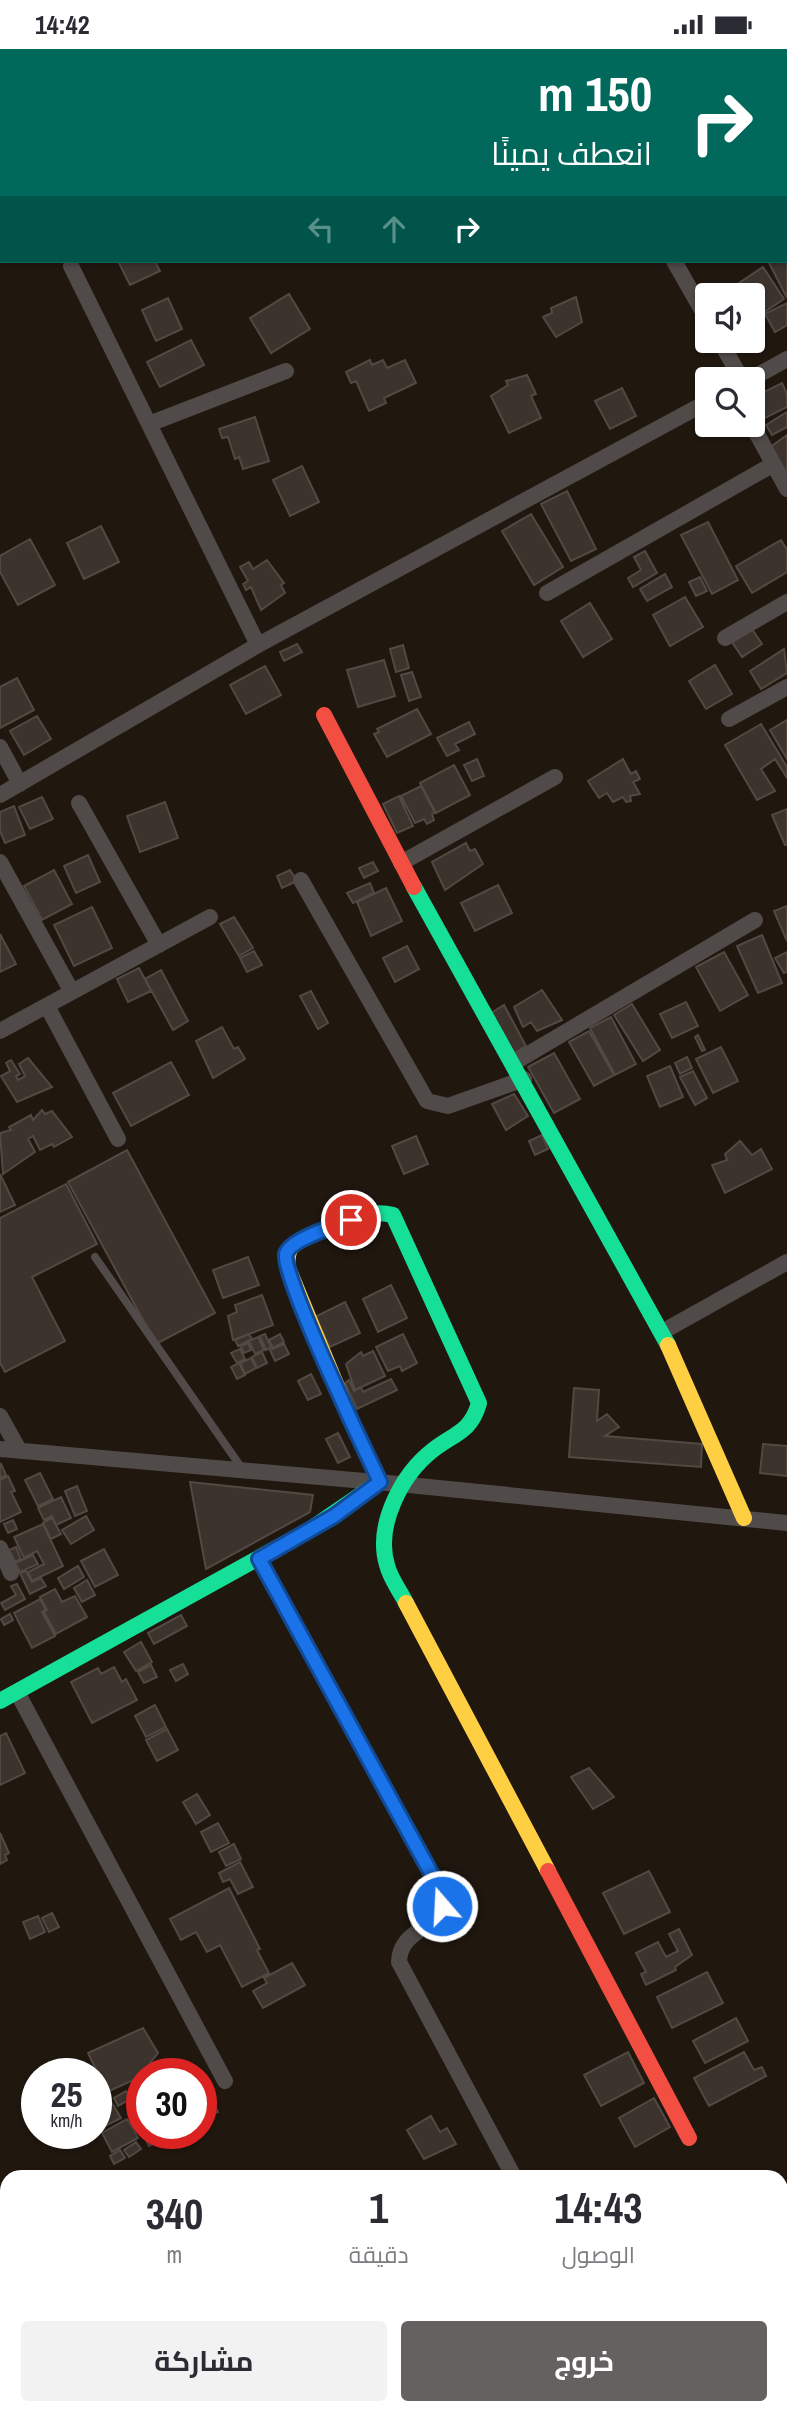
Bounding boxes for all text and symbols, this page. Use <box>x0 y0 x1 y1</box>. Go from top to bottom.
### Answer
text: 14:42 <box>35 7 90 42</box>
text: 150 m <box>538 60 652 126</box>
icon: right <box>676 77 767 168</box>
text: انعطف يمينًا <box>491 132 652 175</box>
icon: left <box>302 210 340 248</box>
icon: ahead <box>375 210 413 248</box>
icon: right <box>448 210 486 248</box>
map controls <box>695 283 765 437</box>
button: sound <box>695 283 765 353</box>
button: search <box>695 367 765 437</box>
pin <box>321 1190 381 1250</box>
icon: arrive <box>332 1201 370 1239</box>
position arrow <box>405 1869 479 1943</box>
speed limit sign: 30 <box>126 2058 217 2149</box>
text: 25 <box>51 2071 82 2118</box>
text: km/h <box>51 2108 83 2133</box>
text: 1 <box>369 2180 388 2236</box>
text: 14:43 <box>554 2180 642 2236</box>
text: 340 <box>146 2186 203 2242</box>
text: m <box>167 2239 182 2270</box>
text: دقيقة <box>349 2239 409 2270</box>
text: الوصول <box>562 2239 635 2270</box>
button: مشاركة <box>21 2321 387 2401</box>
button: خروج <box>401 2321 767 2401</box>

